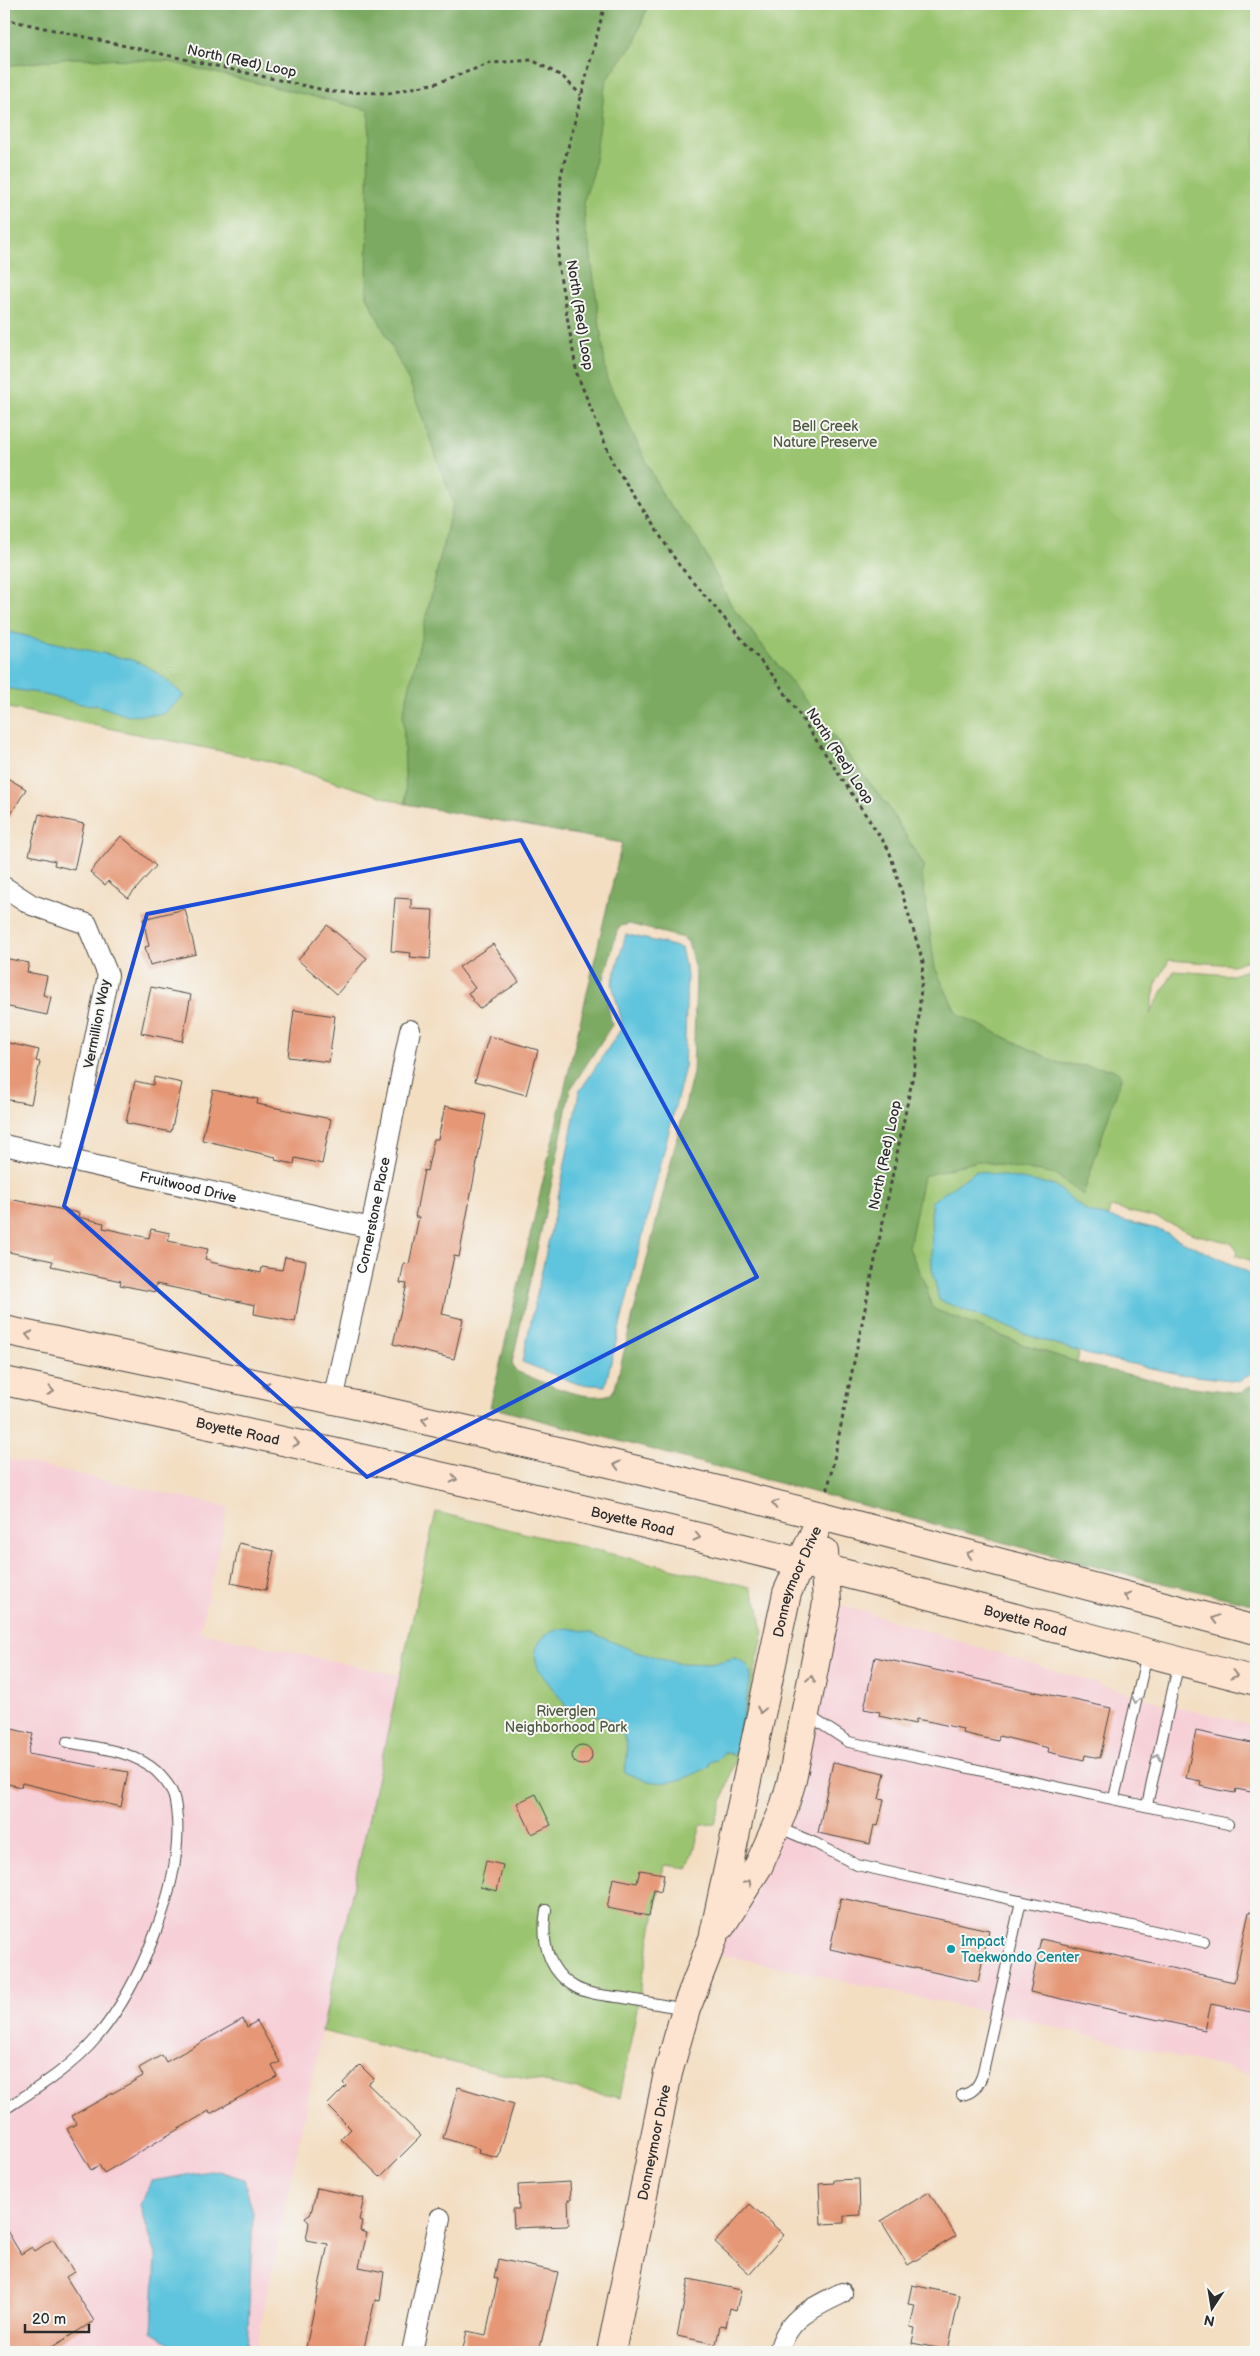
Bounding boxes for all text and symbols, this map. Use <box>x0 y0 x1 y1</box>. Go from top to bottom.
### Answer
street label: North (Red) Loop <box>186 41 298 81</box>
street label: North (Red) Loop <box>563 259 597 371</box>
park label: Bell Creek Nature Preserve <box>773 418 877 451</box>
street label: North (Red) Loop <box>803 705 877 807</box>
street label: Vermillion Way <box>80 977 114 1070</box>
street label: North (Red) Loop <box>865 1099 905 1211</box>
street label: Cornerstone Place <box>353 1156 393 1275</box>
street label: Fruitwood Drive <box>138 1168 238 1206</box>
one-way arrow <box>25 1331 34 1341</box>
one-way arrow <box>262 1381 271 1391</box>
one-way arrow <box>47 1385 56 1396</box>
street label: Boyette Road <box>194 1414 281 1448</box>
one-way arrow <box>420 1415 429 1426</box>
one-way arrow <box>292 1437 300 1447</box>
one-way arrow <box>613 1460 622 1471</box>
one-way arrow <box>450 1473 459 1484</box>
one-way arrow <box>771 1499 779 1510</box>
street label: Boyette Road <box>589 1503 676 1539</box>
street label: Donneymoor Drive <box>769 1523 825 1639</box>
one-way arrow <box>693 1531 702 1542</box>
one-way arrow <box>966 1550 974 1560</box>
one-way arrow <box>1122 1591 1131 1602</box>
street label: Boyette Road <box>982 1601 1069 1640</box>
one-way arrow <box>1211 1614 1220 1625</box>
one-way arrow <box>1230 1669 1239 1680</box>
one-way arrow <box>806 1675 816 1683</box>
one-way arrow <box>1131 1696 1142 1705</box>
park label: Riverglen Neighborhood Park <box>505 1703 627 1736</box>
one-way arrow <box>757 1706 767 1715</box>
one-way arrow <box>1152 1753 1162 1761</box>
one-way arrow <box>742 1879 752 1888</box>
place label: Impact Taekwondo Center <box>961 1933 1080 1966</box>
marker: Impact Taekwondo Center <box>945 1943 957 1955</box>
street label: Donneymoor Drive <box>634 2083 674 2202</box>
north arrow <box>1188 2284 1238 2334</box>
scale bar <box>25 2301 89 2333</box>
text: 20 m <box>32 2310 66 2329</box>
text: N <box>1202 2311 1216 2330</box>

